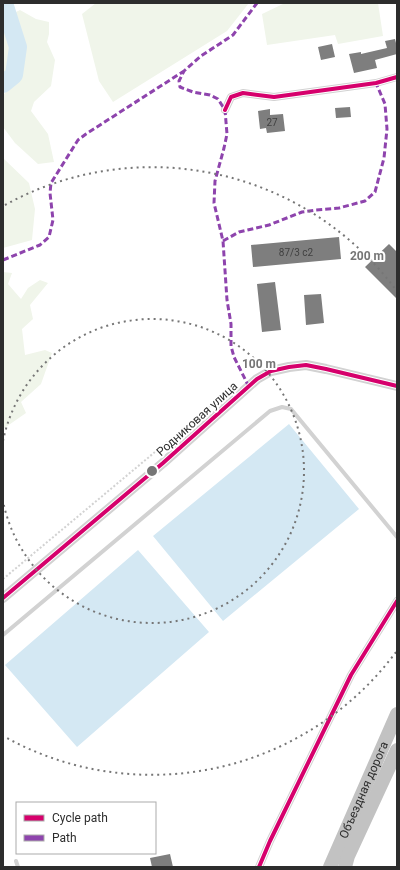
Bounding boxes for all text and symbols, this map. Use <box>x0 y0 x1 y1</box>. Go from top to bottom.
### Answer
house number: 27 <box>266 117 278 128</box>
house number: 87/3 с2 <box>279 247 314 258</box>
text: 200 m <box>350 249 384 263</box>
text: 100 m <box>242 357 276 371</box>
street label: Родниковая улица <box>154 379 240 459</box>
centre of rings <box>145 464 159 478</box>
street label: Объездная дорога <box>336 739 391 841</box>
legend <box>16 802 156 854</box>
text: Cycle path <box>52 811 108 825</box>
text: Path <box>52 831 77 845</box>

